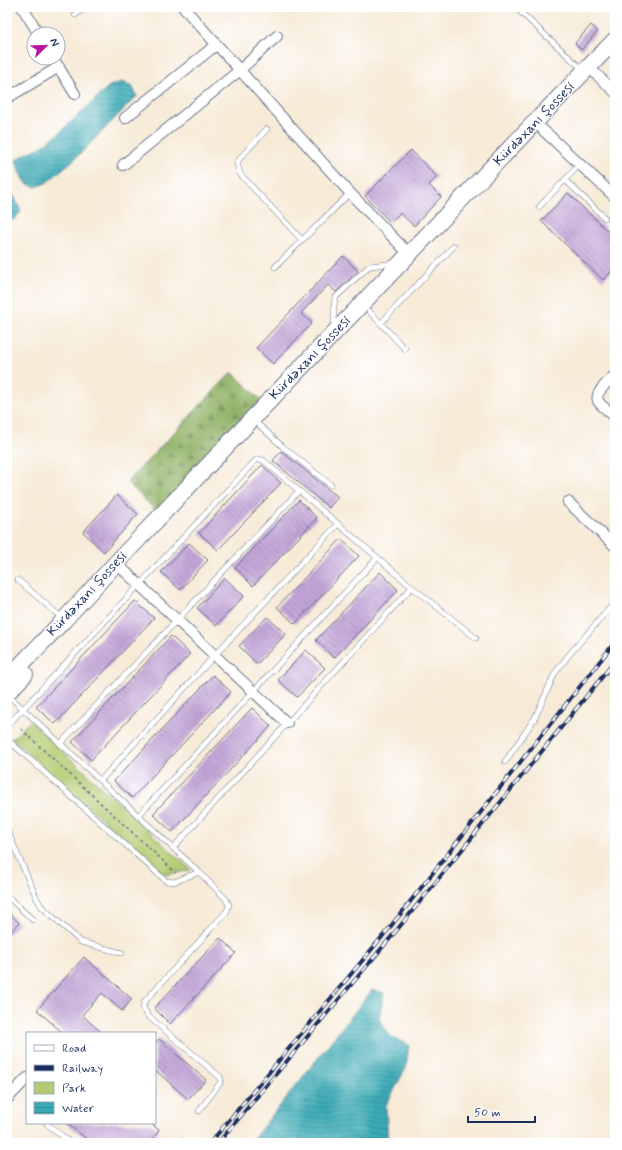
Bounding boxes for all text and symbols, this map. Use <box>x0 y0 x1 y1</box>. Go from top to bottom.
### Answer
north arrow <box>26 26 66 66</box>
text: N <box>46 36 62 49</box>
street label: Kürdəxanı şossesi <box>489 78 579 170</box>
street label: Kürdəxanı şossesi <box>265 312 355 404</box>
street label: Kürdəxanı şossesi <box>43 548 131 640</box>
legend <box>26 1032 156 1124</box>
text: Road <box>62 1041 86 1057</box>
text: Railway <box>62 1061 104 1077</box>
text: Park <box>62 1081 86 1097</box>
scale bar <box>468 1098 535 1124</box>
text: Water <box>62 1101 94 1117</box>
text: 50 m <box>474 1105 501 1121</box>

